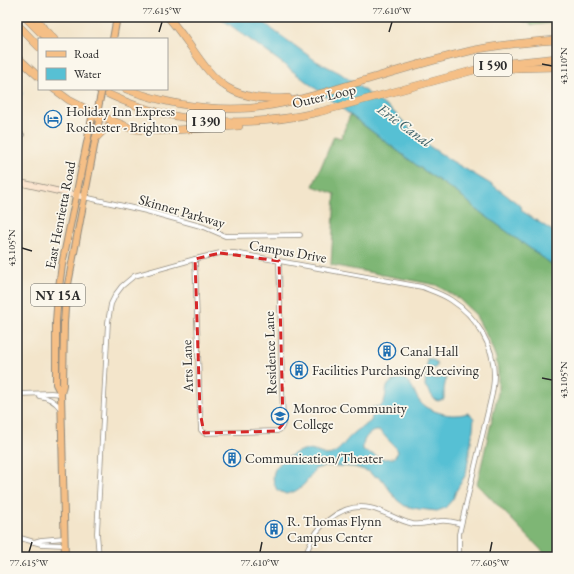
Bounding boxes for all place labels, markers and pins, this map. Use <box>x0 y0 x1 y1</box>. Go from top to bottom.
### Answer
place label: Holiday Inn Express Rochester - Brighton <box>66 102 179 136</box>
hotel icon: Holiday Inn Express Rochester - Brighton <box>43 109 63 129</box>
building icon: Canal Hall <box>377 341 397 361</box>
place label: Canal Hall <box>400 342 459 360</box>
building icon: Facilities Purchasing/Receiving <box>289 360 309 380</box>
place label: Facilities Purchasing/Receiving <box>312 361 480 379</box>
place label: Monroe Community College <box>293 399 408 433</box>
school or university icon: Monroe Community College <box>270 406 290 426</box>
building icon: Communication/Theater <box>222 448 242 468</box>
place label: Communication/Theater <box>245 449 383 467</box>
place label: R. Thomas Flynn Campus Center <box>287 512 382 546</box>
building icon: R. Thomas Flynn Campus Center <box>264 519 284 539</box>

